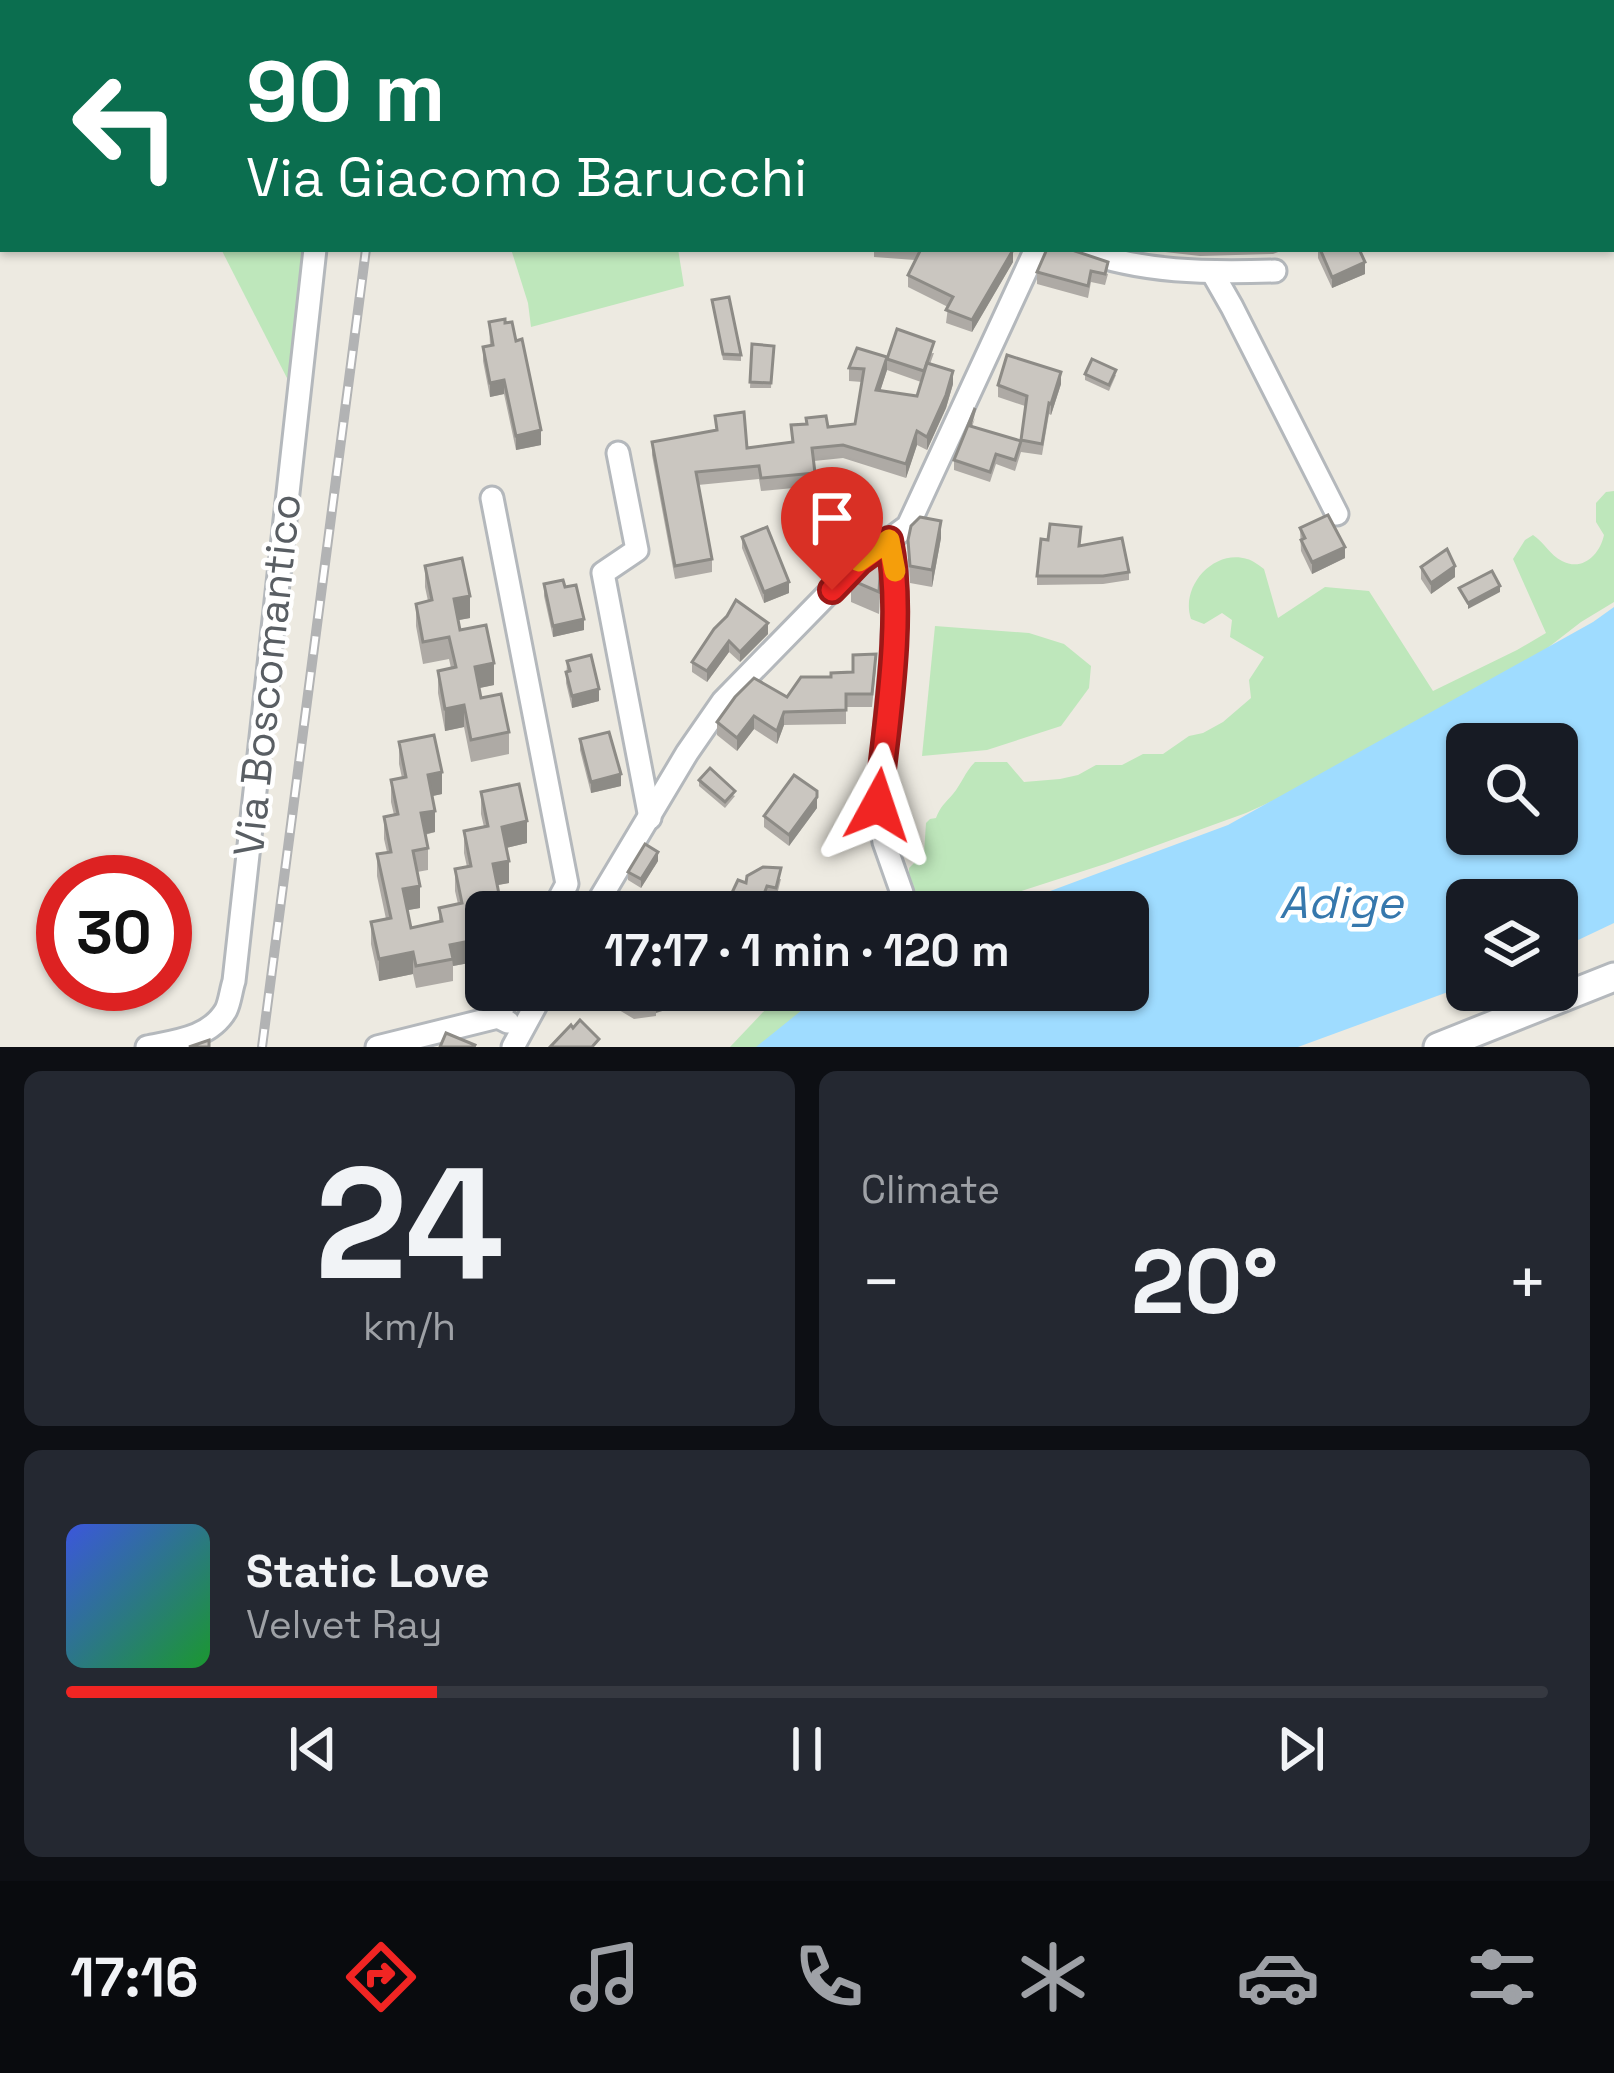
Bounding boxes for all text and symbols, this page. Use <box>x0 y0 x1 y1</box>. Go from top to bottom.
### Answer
text: 90 m <box>246 38 445 146</box>
icon: left <box>48 48 204 204</box>
text: Via Giacomo Barucchi <box>246 143 807 212</box>
pin <box>781 467 883 590</box>
icon: arrive <box>799 485 865 551</box>
street label: Via Boscomantico <box>222 491 312 859</box>
map controls <box>1446 723 1578 1011</box>
button: search <box>1446 723 1578 855</box>
position arrow <box>815 742 941 868</box>
speed limit sign: 30 <box>36 855 192 1011</box>
water label: Adige <box>1279 874 1404 931</box>
button: layers <box>1446 879 1578 1011</box>
text: 17:17 · 1 min · 120 m <box>604 922 1010 979</box>
text: 24 <box>315 1124 504 1324</box>
text: Climate <box>861 1165 1000 1214</box>
text: 20° <box>1131 1224 1278 1339</box>
text: − <box>861 1240 902 1324</box>
text: + <box>1507 1240 1548 1324</box>
text: km/h <box>363 1302 456 1351</box>
text: Static Love <box>246 1543 490 1600</box>
text: Velvet Ray <box>246 1600 442 1649</box>
icon: previous <box>280 1716 346 1782</box>
icon: pause <box>774 1716 840 1782</box>
icon: next <box>1268 1716 1334 1782</box>
icon: directions <box>339 1935 423 2019</box>
icon: music <box>563 1935 647 2019</box>
icon: phone <box>787 1935 871 2019</box>
icon: climate <box>1011 1935 1095 2019</box>
icon: car <box>1236 1935 1320 2019</box>
icon: filters <box>1460 1935 1544 2019</box>
text: 17:16 <box>70 1943 198 2012</box>

